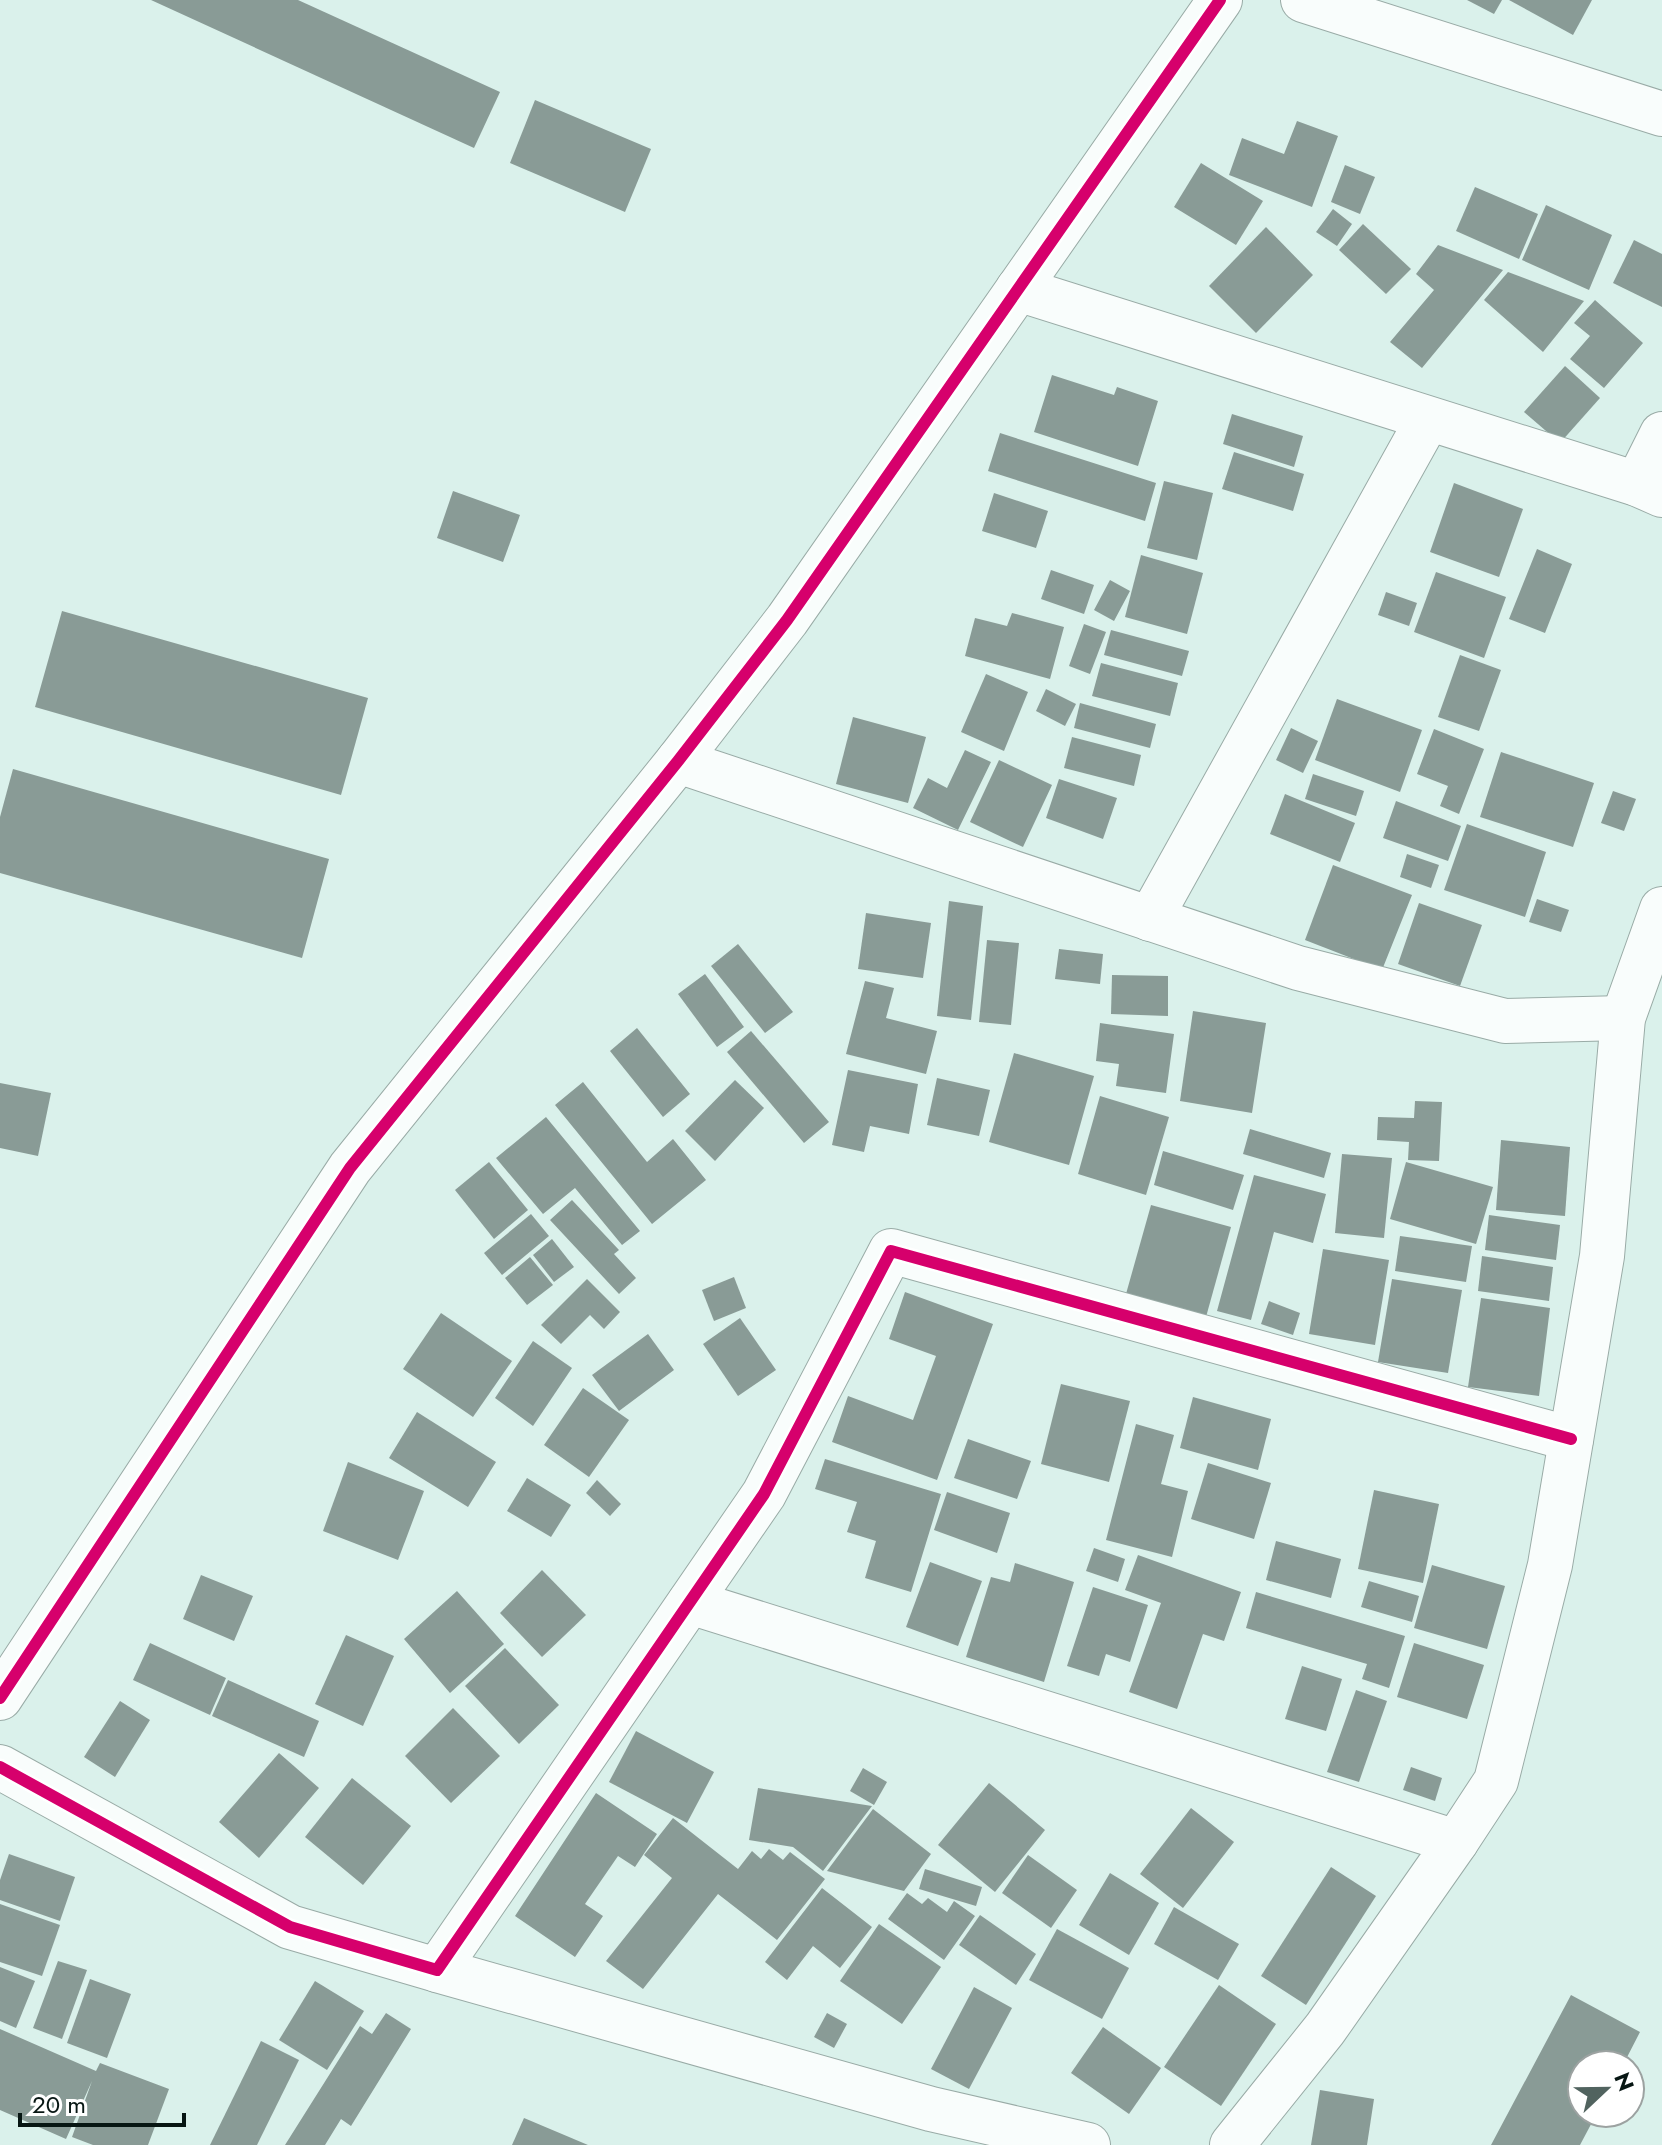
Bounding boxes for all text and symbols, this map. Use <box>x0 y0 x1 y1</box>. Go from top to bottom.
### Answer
north arrow <box>1566 2049 1646 2129</box>
text: N <box>1606 2067 1643 2096</box>
scale bar <box>20 2077 184 2127</box>
text: 20 m <box>32 2087 86 2122</box>

